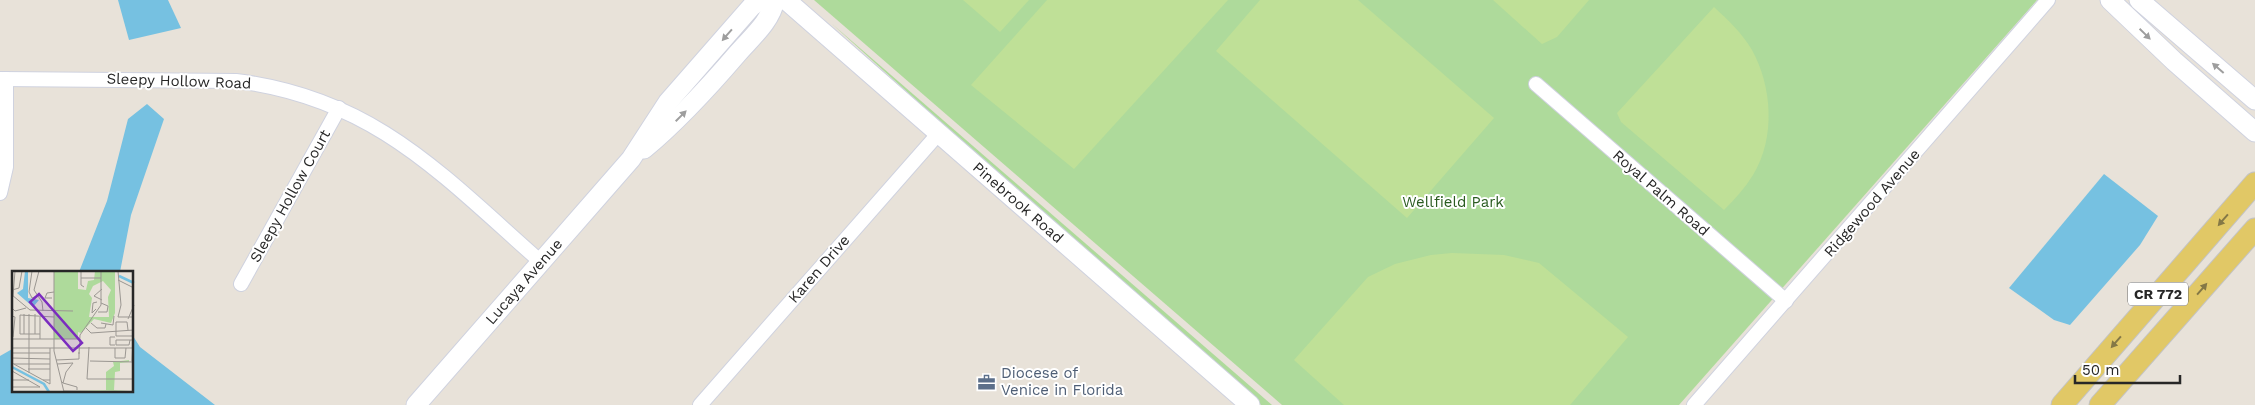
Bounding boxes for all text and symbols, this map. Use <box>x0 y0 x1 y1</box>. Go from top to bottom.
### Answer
one-way arrow <box>721 28 733 40</box>
one-way arrow <box>2138 28 2150 40</box>
one-way arrow <box>2212 63 2225 74</box>
street label: Sleepy Hollow Road <box>106 69 252 93</box>
one-way arrow <box>675 111 687 123</box>
street label: Sleepy Hollow Court <box>246 126 334 265</box>
street label: Ridgewood Avenue <box>1820 145 1924 261</box>
street label: Royal Palm Road <box>1609 146 1713 240</box>
street label: Pinebrook Road <box>969 158 1067 247</box>
park label: Wellfield Park <box>1402 193 1504 211</box>
one-way arrow <box>2217 214 2229 226</box>
street label: Karen Drive <box>785 231 853 307</box>
street label: Lucaya Avenue <box>482 235 566 328</box>
inset map <box>12 271 134 392</box>
road number: CR 772 <box>2128 282 2188 306</box>
one-way arrow <box>2196 284 2208 296</box>
one-way arrow <box>2110 336 2122 348</box>
scale bar <box>2075 352 2180 384</box>
text: 50 m <box>2082 361 2119 379</box>
place label: Diocese of Venice in Florida <box>1001 364 1124 399</box>
office icon: Diocese of Venice in Florida <box>977 372 997 392</box>

